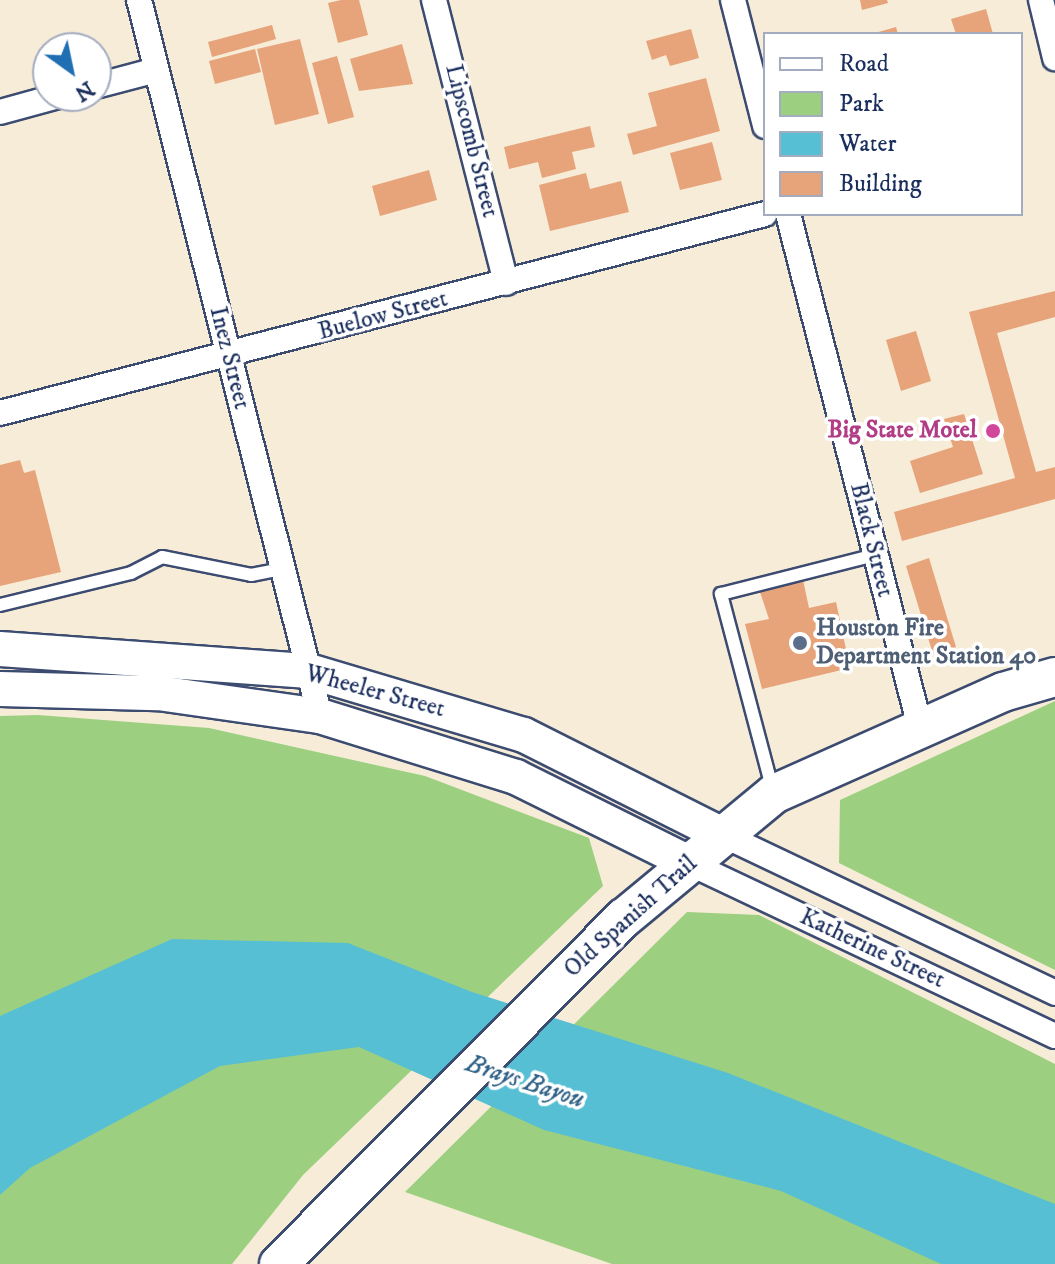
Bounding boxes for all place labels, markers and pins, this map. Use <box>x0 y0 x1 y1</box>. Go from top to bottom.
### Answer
place label: Big State Motel <box>828 417 977 445</box>
marker: Big State Motel <box>984 422 1002 440</box>
place label: Houston Fire Department Station 40 <box>816 615 1036 671</box>
marker: Houston Fire Department Station 40 <box>791 634 809 652</box>

